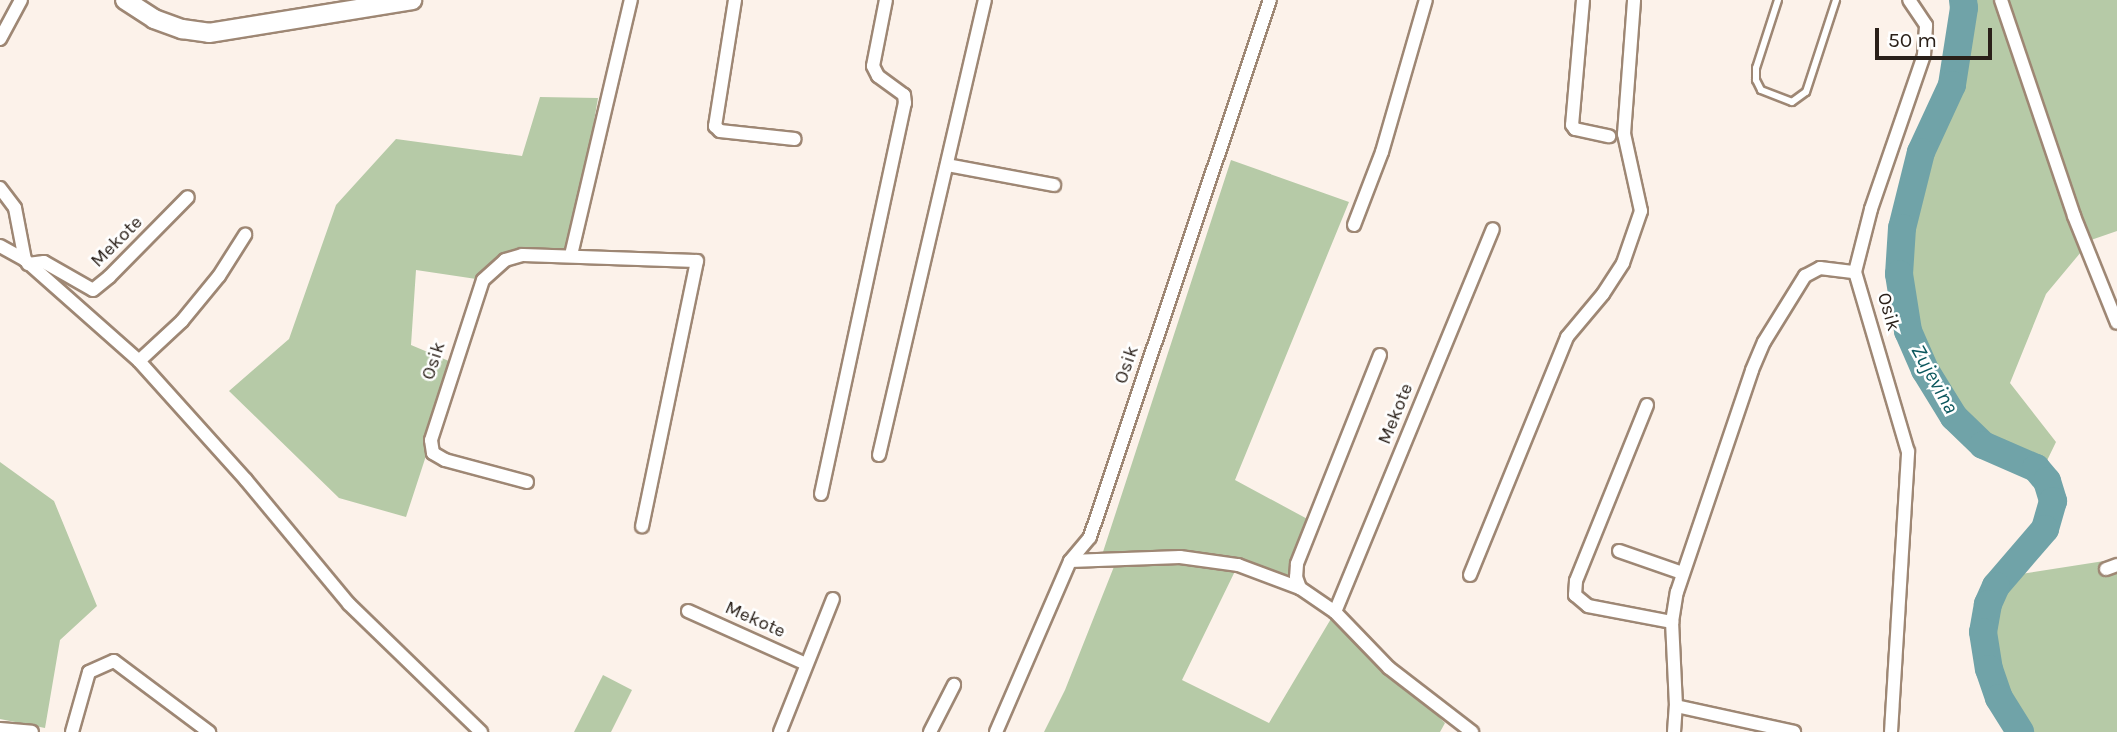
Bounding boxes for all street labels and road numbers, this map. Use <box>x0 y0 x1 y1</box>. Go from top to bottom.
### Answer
street label: Mekote <box>86 211 148 273</box>
street label: Osik <box>1872 290 1904 334</box>
street label: Osik <box>417 339 451 383</box>
street label: Osik <box>1110 343 1144 387</box>
street label: Mekote <box>1373 380 1419 448</box>
street label: Mekote <box>721 597 789 643</box>

